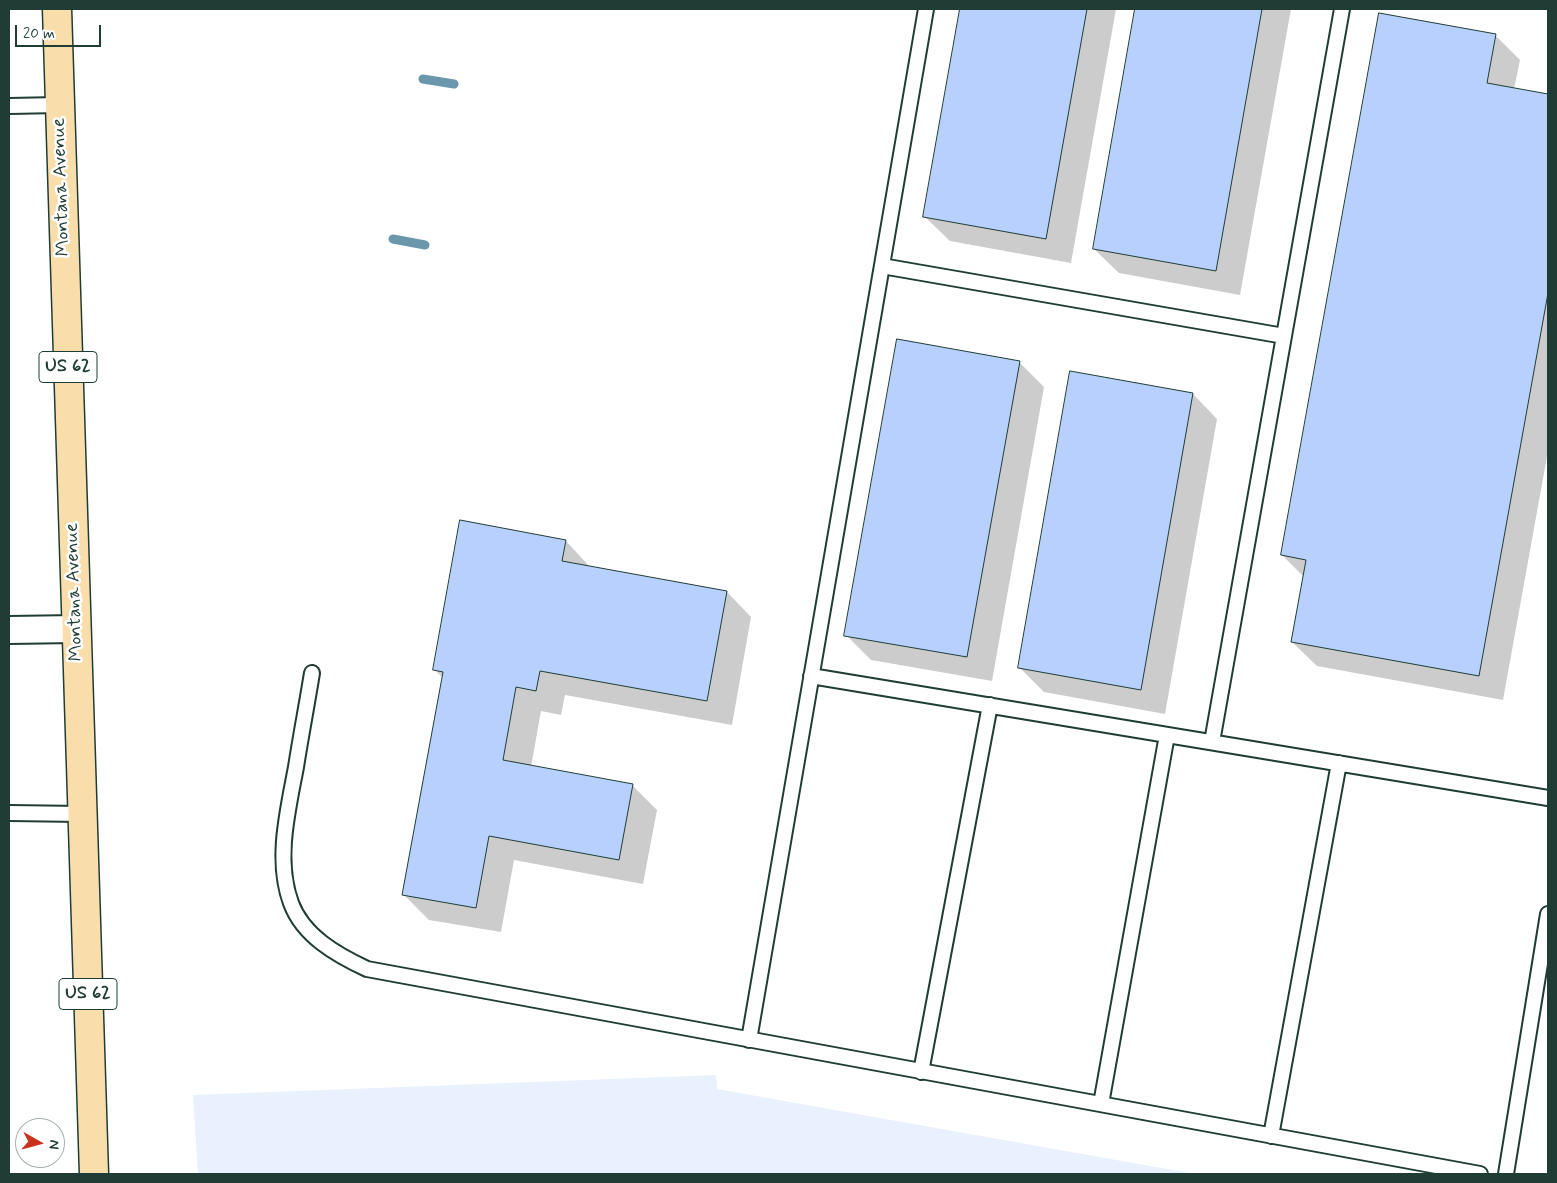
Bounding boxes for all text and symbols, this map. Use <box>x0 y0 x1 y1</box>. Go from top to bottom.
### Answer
scale bar <box>18 15 104 47</box>
text: 20 m <box>23 24 55 44</box>
street label: Montana Avenue <box>48 117 76 257</box>
road number: US 62 <box>39 352 97 382</box>
street label: Montana Avenue <box>61 522 89 662</box>
road number: US 62 <box>59 979 117 1010</box>
north arrow <box>15 1118 65 1168</box>
text: N <box>44 1139 63 1150</box>

